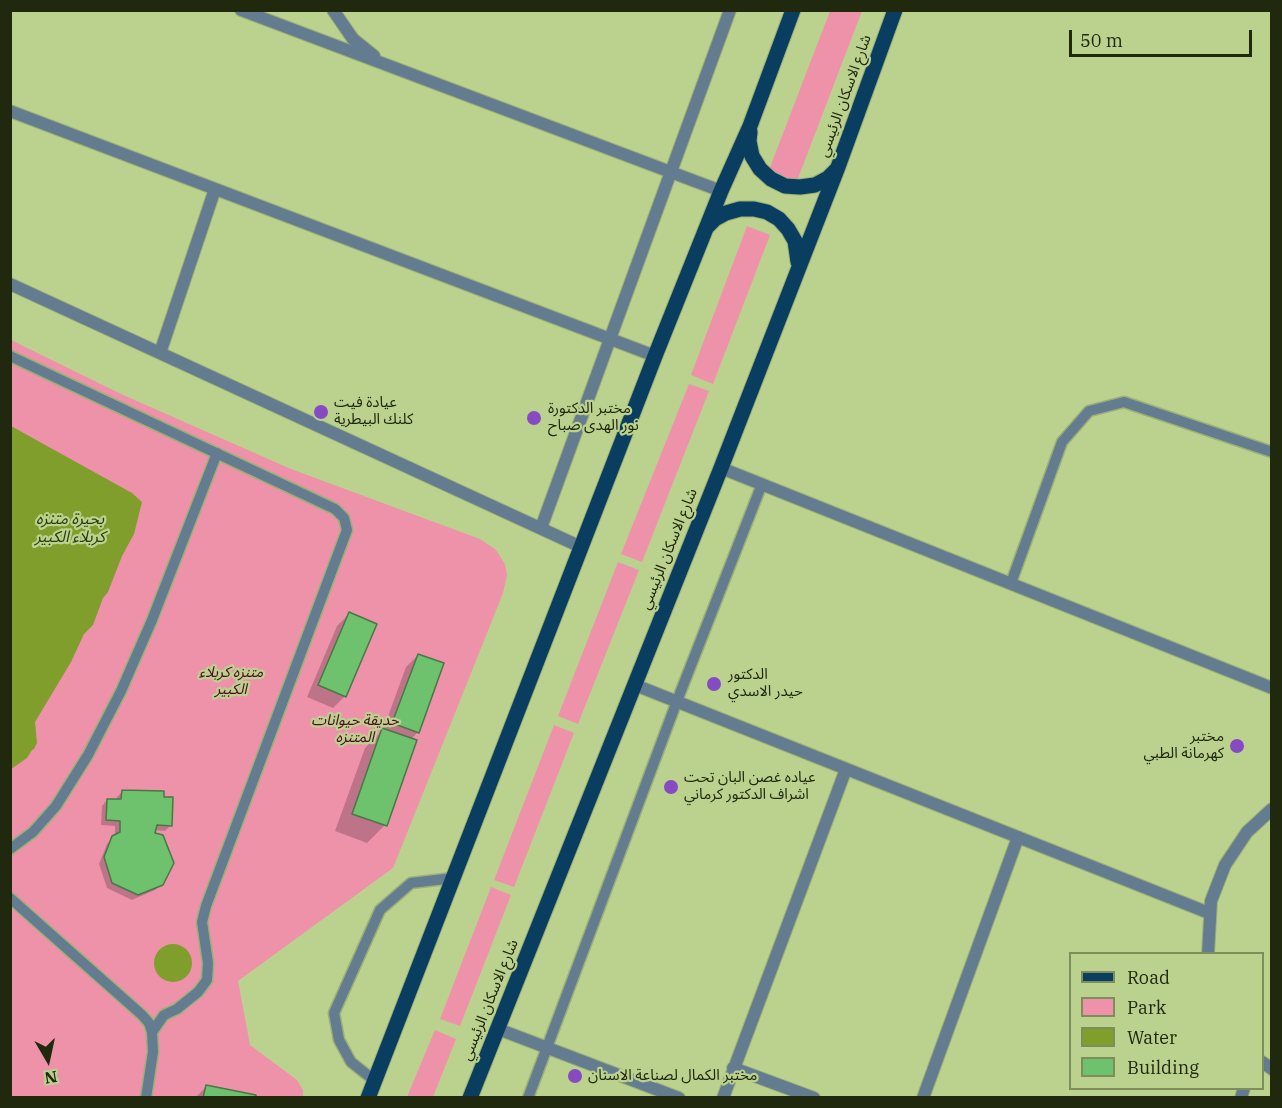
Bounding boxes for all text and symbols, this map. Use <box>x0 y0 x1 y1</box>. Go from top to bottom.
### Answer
scale bar <box>1072 18 1255 56</box>
text: 50 m <box>1080 29 1123 52</box>
street label: شارع الاسكان الرئيسي <box>815 32 875 160</box>
place label: عيادة فيت كلنك البيطرية <box>334 394 413 429</box>
place label: مختبر الدكتورة نور الهدى صباح <box>548 400 639 435</box>
marker: عيادة فيت كلنك البيطرية <box>312 403 330 421</box>
marker: مختبر الدكتورة نور الهدى صباح <box>525 409 543 427</box>
street label: شارع الاسكان الرئيسي <box>637 486 701 612</box>
water label: بحيرة متنزه كربلاء الكبير <box>35 509 105 547</box>
park label: متنزه كربلاء الكبير <box>199 664 263 699</box>
place label: الدكتور حيدر الاسدي <box>728 666 803 701</box>
marker: الدكتور حيدر الاسدي <box>705 675 723 693</box>
park label: حديقة حيوانات المتنزه <box>311 712 399 747</box>
place label: مختبر كهرمانة الطبي <box>1144 728 1224 763</box>
marker: مختبر كهرمانة الطبي <box>1228 737 1246 755</box>
place label: عياده غصن البان تحت اشراف الدكتور كرماني <box>684 769 816 804</box>
marker: عياده غصن البان تحت اشراف الدكتور كرماني <box>662 778 680 796</box>
street label: شارع الاسكان الرئيسي <box>458 937 522 1063</box>
legend <box>1069 952 1264 1090</box>
text: Road <box>1127 966 1170 989</box>
text: Park <box>1127 996 1166 1019</box>
text: Water <box>1127 1026 1177 1049</box>
north arrow <box>18 1030 78 1090</box>
text: Building <box>1127 1056 1199 1079</box>
text: N <box>43 1067 59 1089</box>
marker: مختبر الكمال لصناعة الاسنان <box>566 1067 584 1085</box>
place label: مختبر الكمال لصناعة الاسنان <box>588 1067 757 1085</box>

